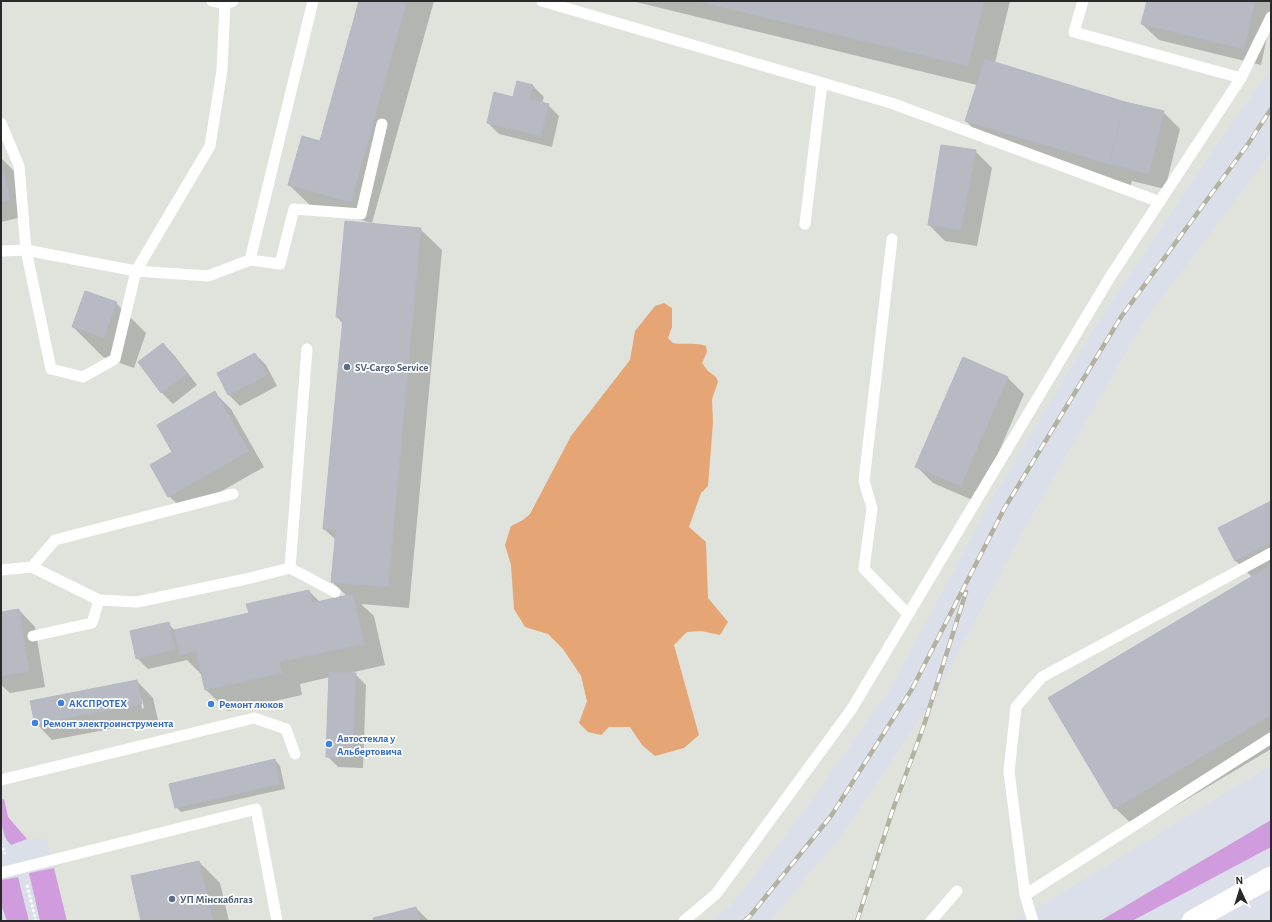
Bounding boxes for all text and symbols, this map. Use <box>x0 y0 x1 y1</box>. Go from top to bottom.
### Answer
marker: SV-Cargo Service <box>342 362 352 372</box>
place label: SV-Cargo Service <box>355 362 428 373</box>
marker: АКСПРОТЕХ <box>56 698 66 708</box>
place label: АКСПРОТЕХ <box>69 698 127 709</box>
marker: Ремонт люков <box>206 699 216 709</box>
place label: Ремонт люков <box>219 699 284 710</box>
marker: Ремонт электроинструмента <box>30 718 40 728</box>
place label: Ремонт электроинструмента <box>43 718 173 729</box>
place label: Автостекла у Альбертовича <box>337 733 402 757</box>
marker: Автостекла у Альбертовича <box>324 739 334 749</box>
north arrow <box>1220 870 1260 910</box>
text: N <box>1235 875 1244 886</box>
marker: УП Мінскаблгаз <box>167 894 177 904</box>
place label: УП Мінскаблгаз <box>180 894 253 905</box>

